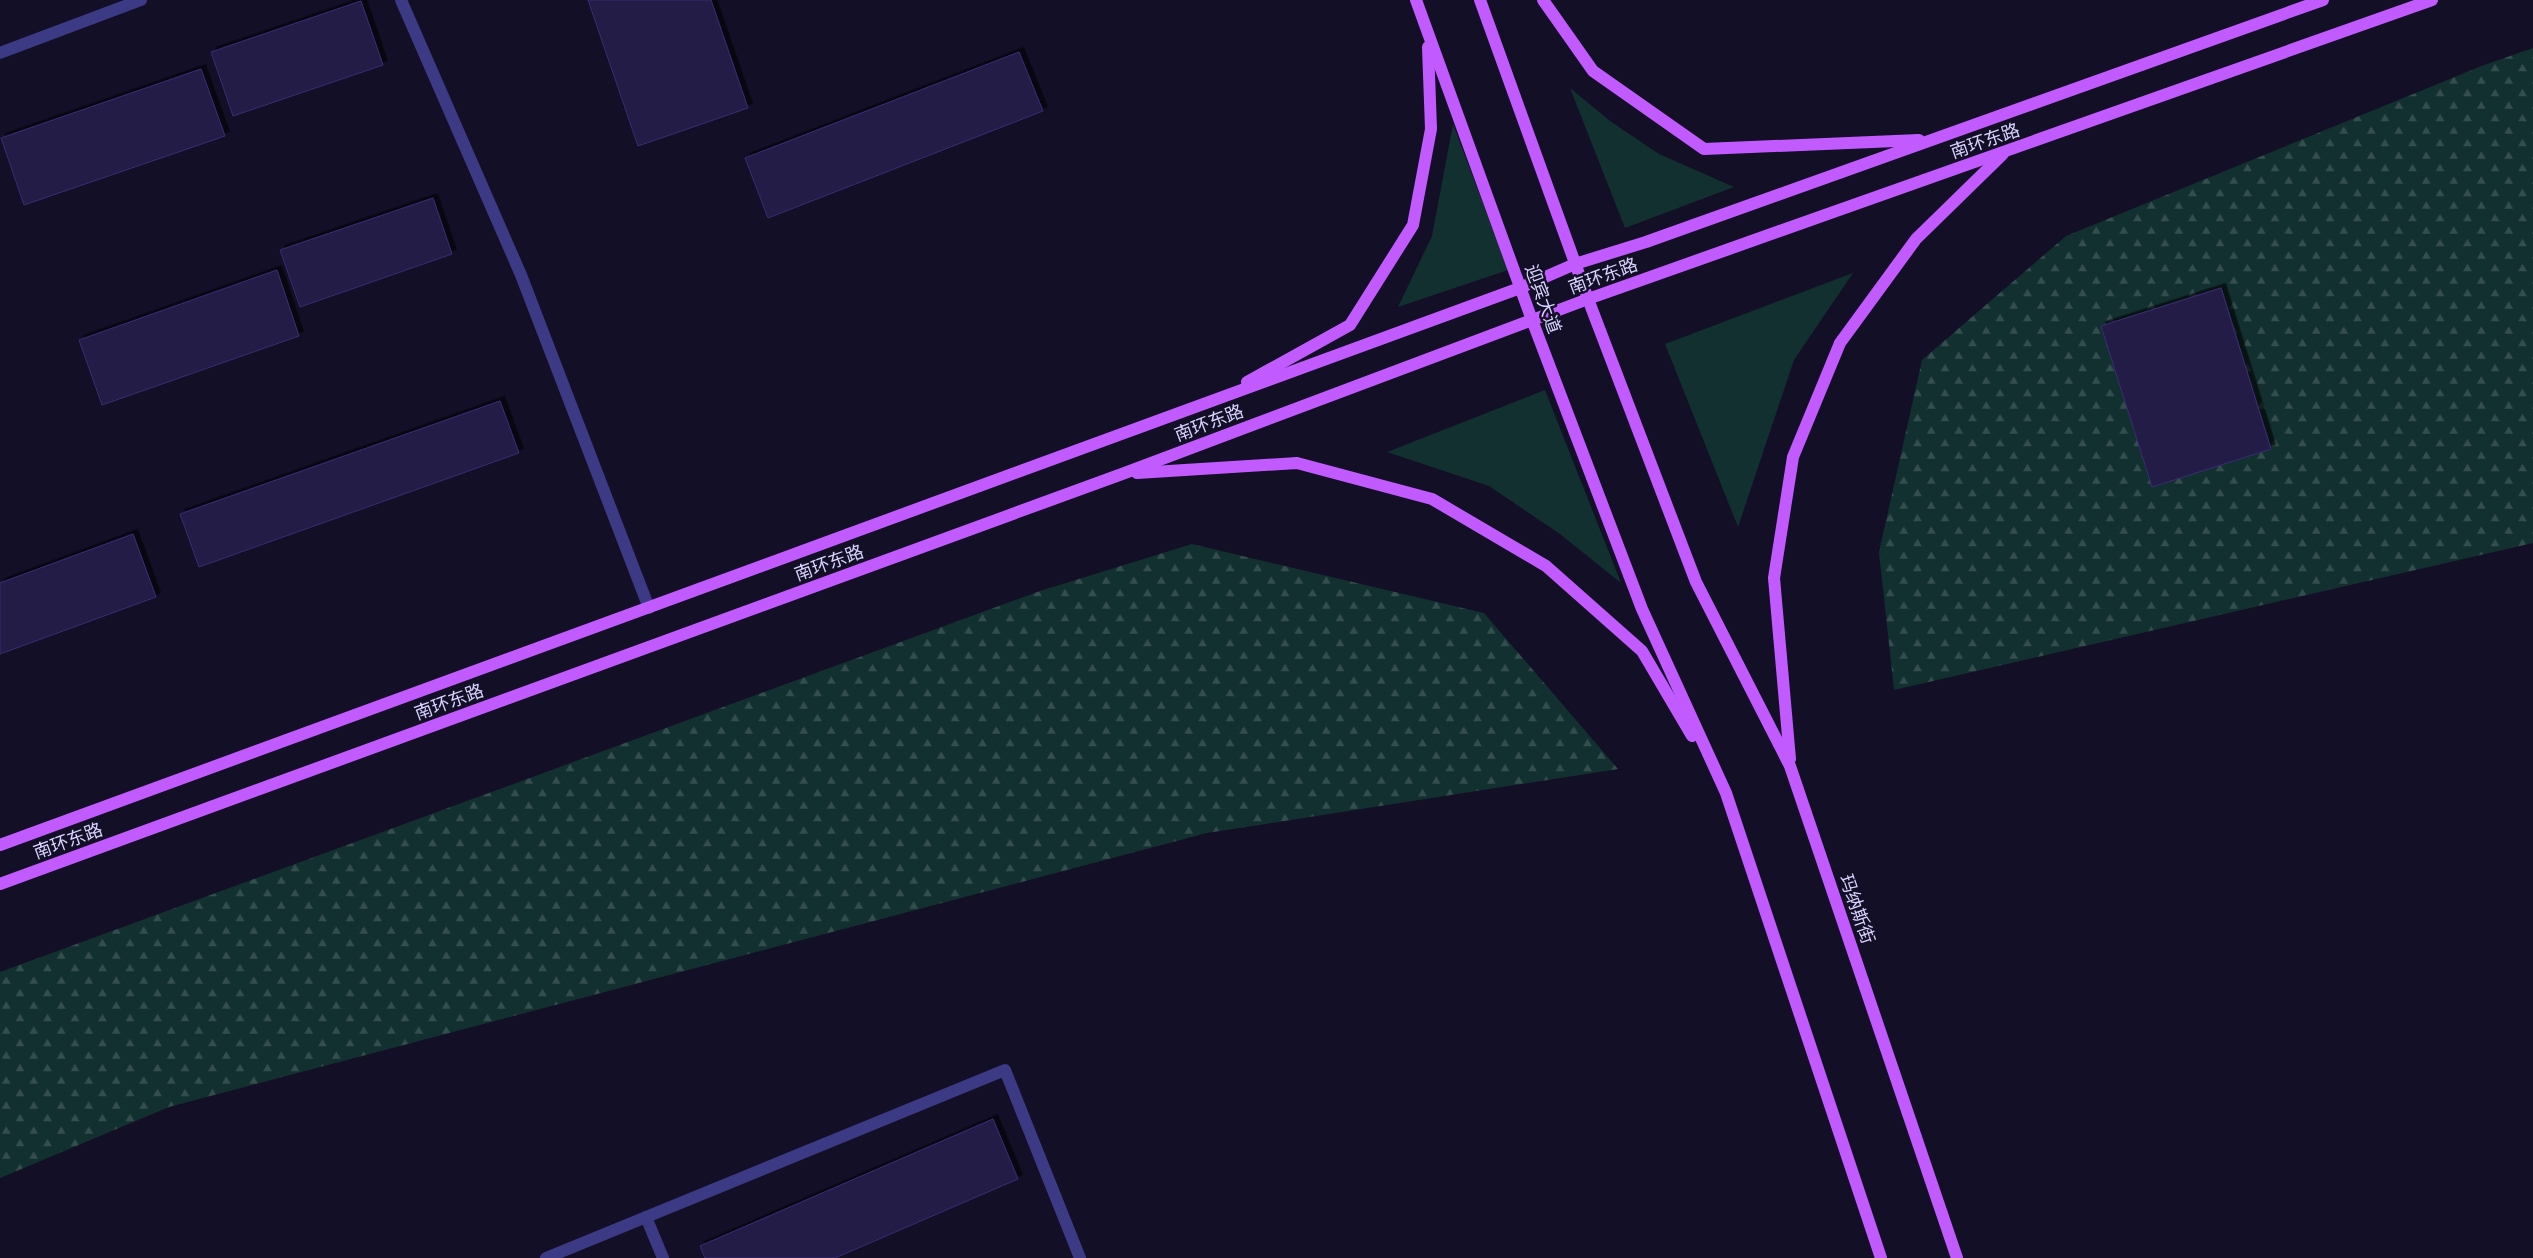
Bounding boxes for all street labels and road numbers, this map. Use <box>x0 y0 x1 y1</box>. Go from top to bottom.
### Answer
street label: 南环东路 <box>1947 117 2023 165</box>
street label: 南环东路 <box>1565 251 1641 301</box>
street label: 迎宾大道 <box>1518 261 1568 337</box>
street label: 南环东路 <box>1171 398 1247 448</box>
street label: 南环东路 <box>791 538 867 588</box>
street label: 南环东路 <box>411 677 487 727</box>
street label: 南环东路 <box>30 816 106 866</box>
street label: 玛纳斯街 <box>1833 871 1881 947</box>

